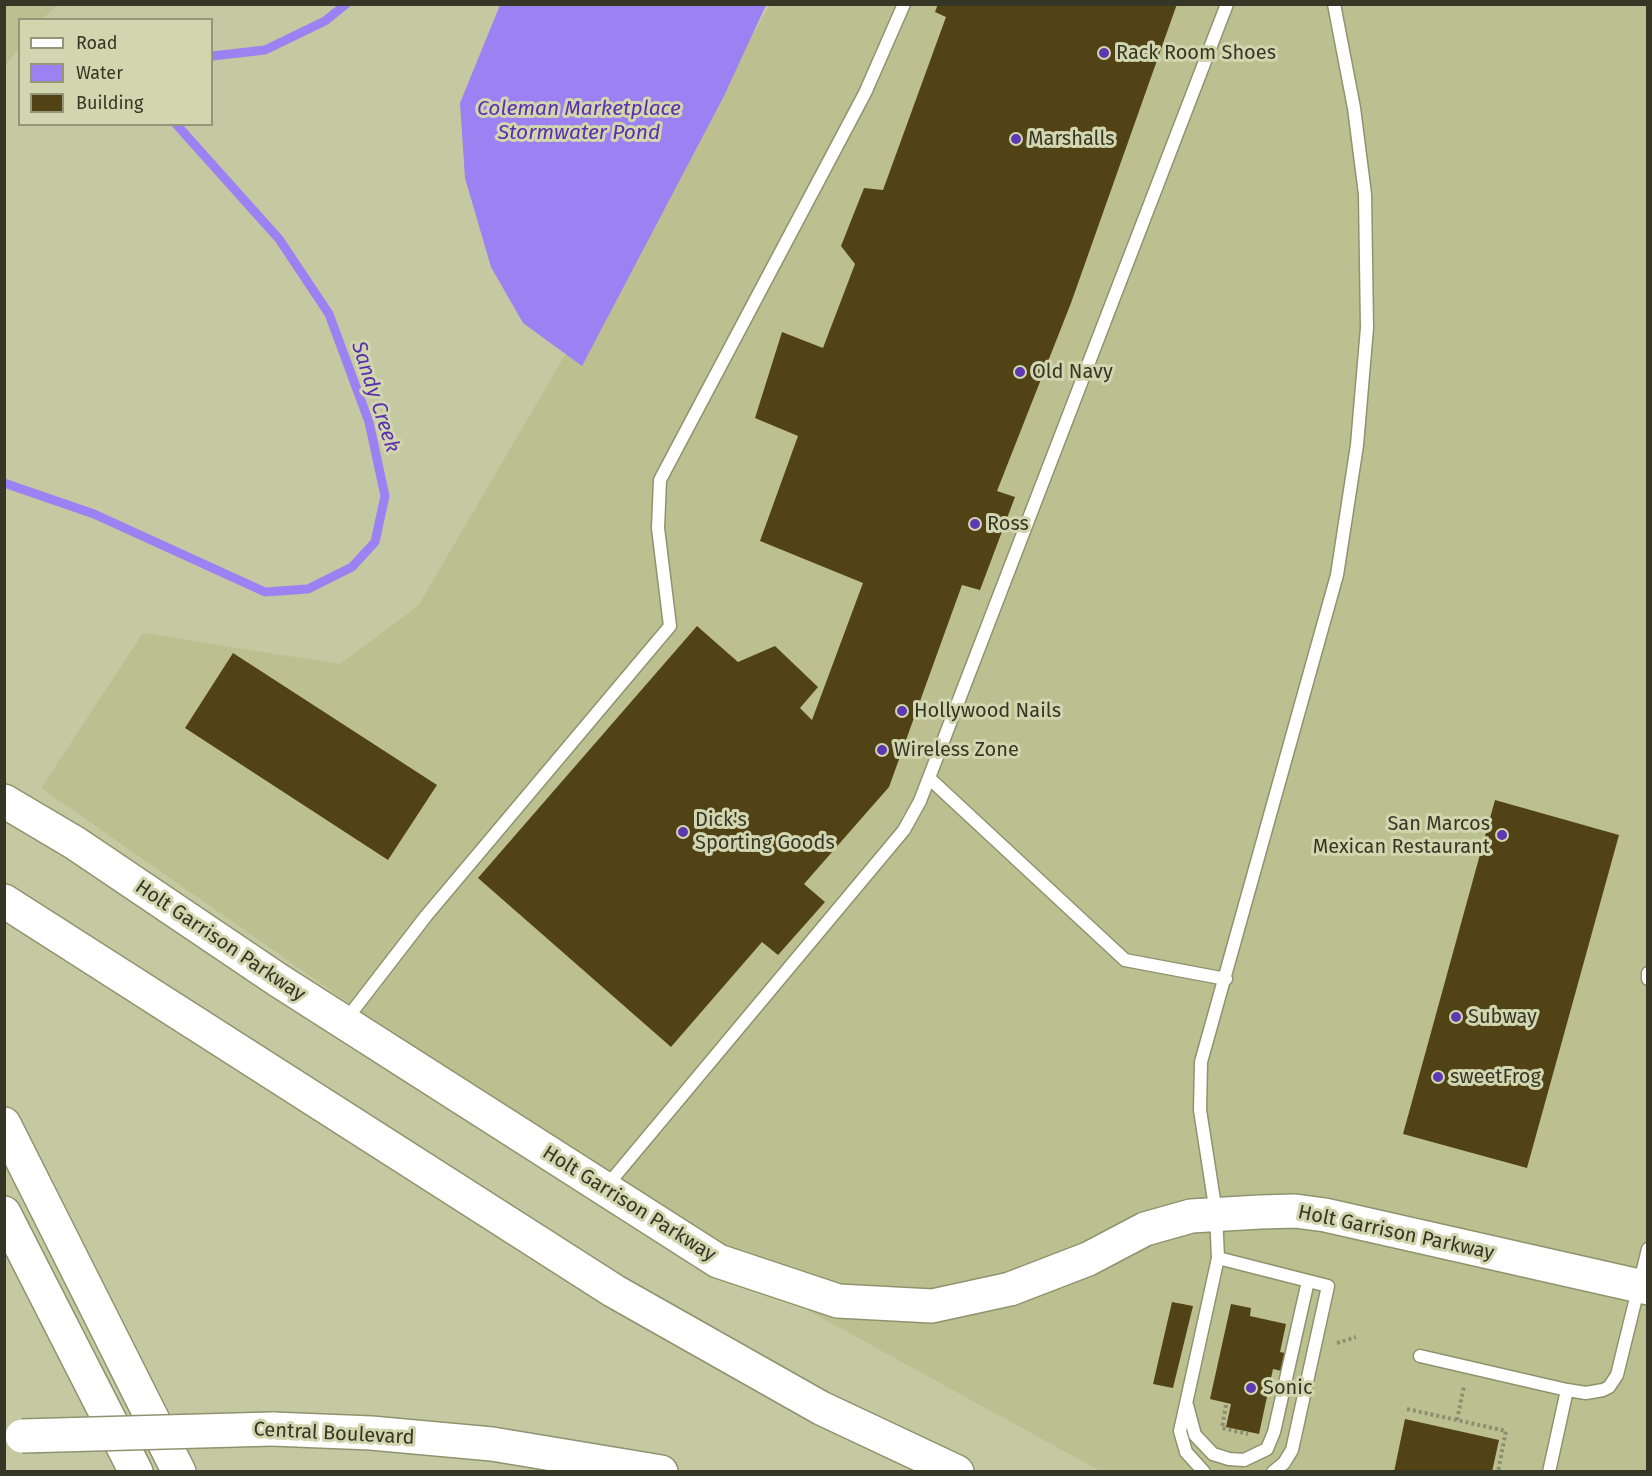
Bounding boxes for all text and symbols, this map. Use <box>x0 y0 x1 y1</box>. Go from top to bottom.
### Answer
legend <box>18 18 213 126</box>
text: Road <box>76 32 118 54</box>
place label: Rack Room Shoes <box>1116 41 1276 65</box>
marker: Rack Room Shoes <box>1097 46 1111 60</box>
text: Water <box>76 62 123 84</box>
text: Building <box>76 92 143 114</box>
water label: Coleman Marketplace Stormwater Pond <box>477 96 681 146</box>
place label: Marshalls <box>1028 127 1115 151</box>
marker: Marshalls <box>1009 132 1023 146</box>
water label: Sandy Creek <box>345 338 405 456</box>
place label: Old Navy <box>1032 360 1113 384</box>
marker: Old Navy <box>1013 365 1027 379</box>
place label: Ross <box>987 512 1029 536</box>
marker: Ross <box>968 517 982 531</box>
place label: Hollywood Nails <box>914 699 1061 723</box>
marker: Hollywood Nails <box>895 704 909 718</box>
place label: Wireless Zone <box>894 738 1019 762</box>
marker: Wireless Zone <box>875 743 889 757</box>
place label: Dick's Sporting Goods <box>695 808 835 855</box>
place label: San Marcos Mexican Restaurant <box>1313 812 1490 859</box>
marker: Dick's Sporting Goods <box>676 825 690 839</box>
marker: San Marcos Mexican Restaurant <box>1495 828 1509 842</box>
street label: Holt Garrison Parkway <box>130 875 310 1007</box>
place label: Subway <box>1468 1005 1537 1029</box>
marker: Subway <box>1449 1010 1463 1024</box>
place label: sweetFrog <box>1450 1065 1541 1089</box>
marker: sweetFrog <box>1431 1070 1445 1084</box>
street label: Holt Garrison Parkway <box>538 1141 720 1267</box>
street label: Holt Garrison Parkway <box>1296 1200 1496 1266</box>
place label: Sonic <box>1263 1376 1312 1400</box>
marker: Sonic <box>1244 1381 1258 1395</box>
street label: Central Boulevard <box>253 1418 415 1450</box>

